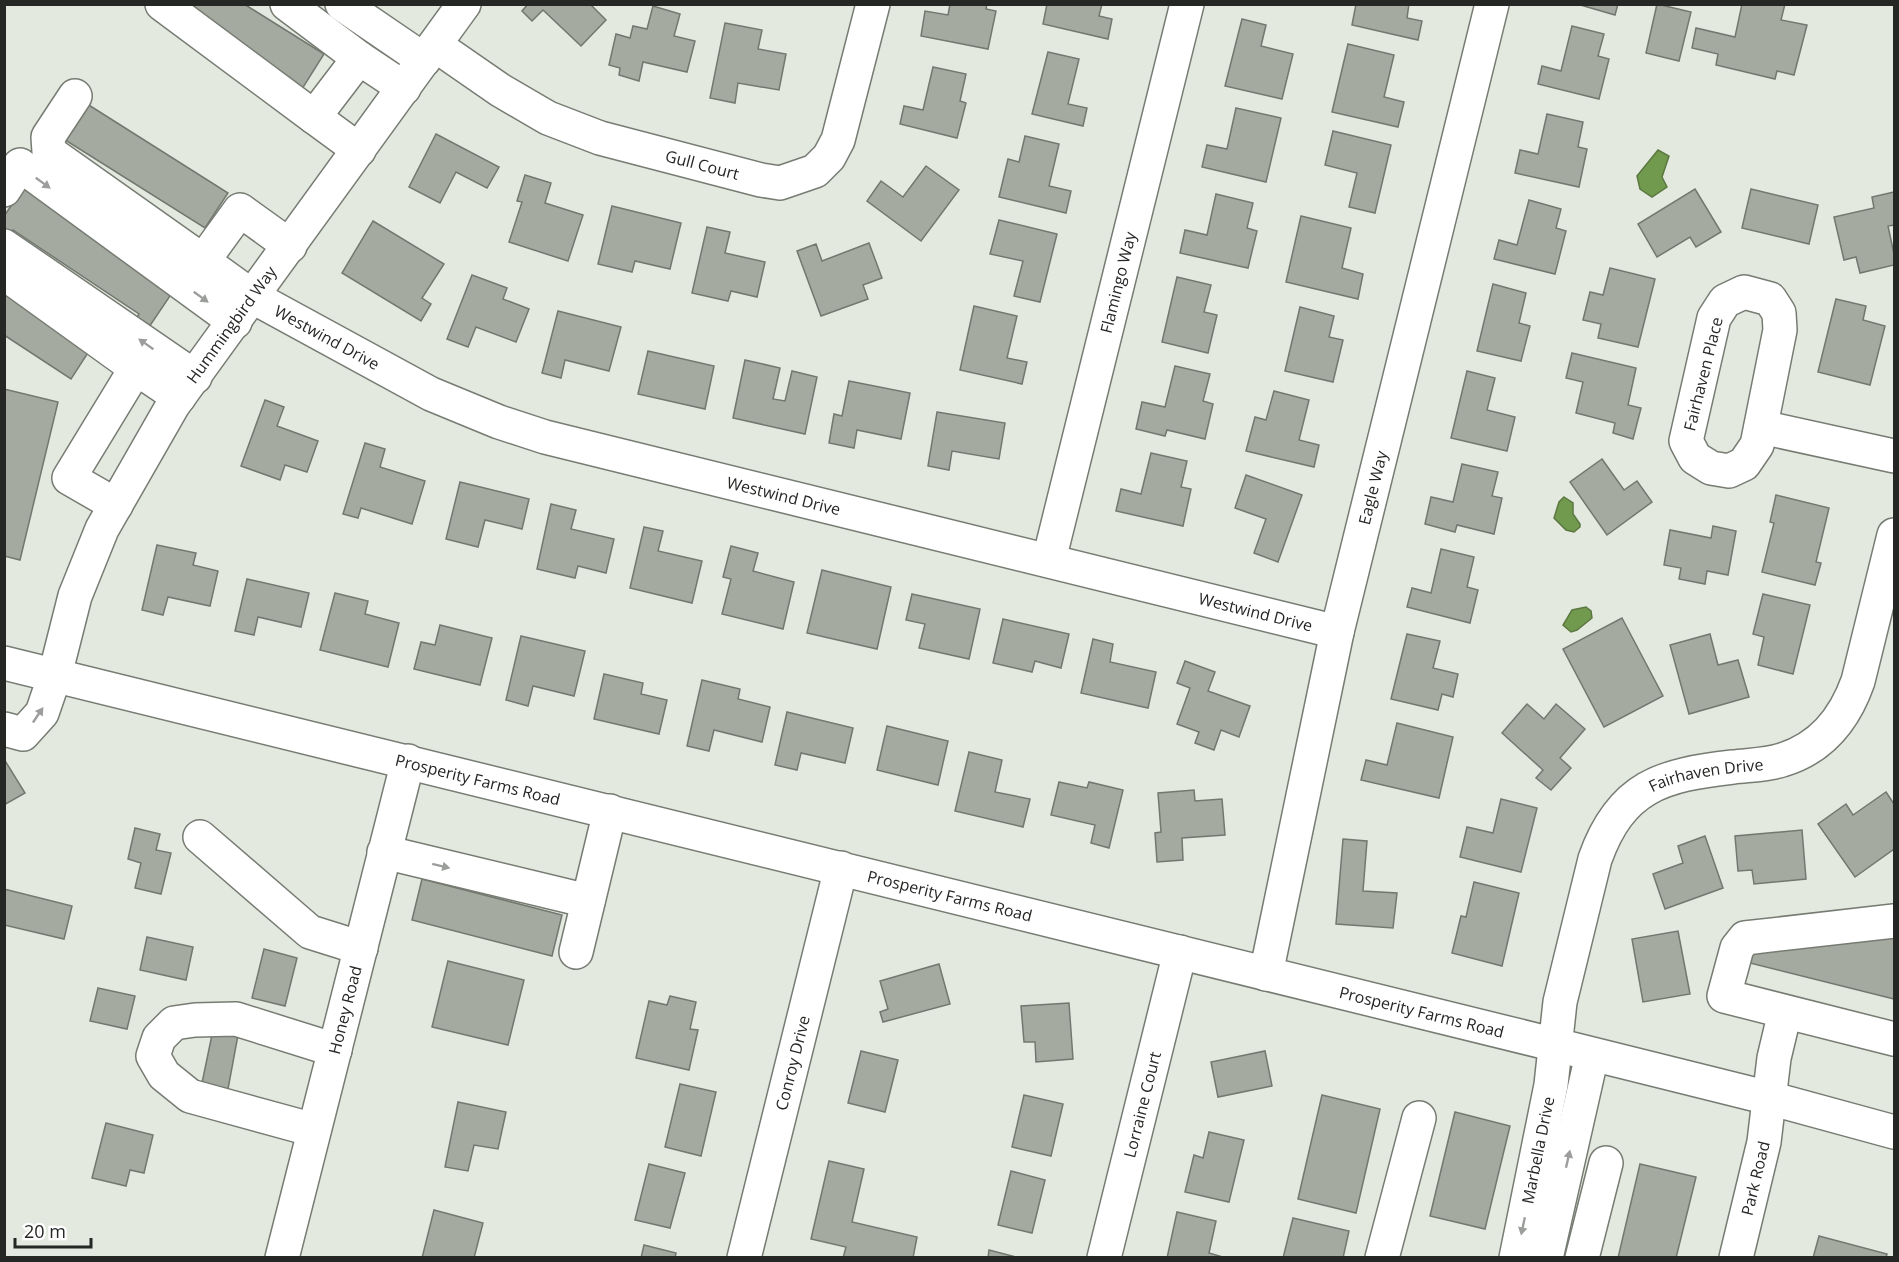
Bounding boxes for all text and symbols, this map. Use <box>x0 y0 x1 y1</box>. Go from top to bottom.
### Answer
street label: Gull Court <box>663 145 742 185</box>
one-way arrow <box>36 176 51 188</box>
street label: Flamingo Way <box>1095 228 1141 336</box>
street label: Hummingbird Way <box>181 261 282 388</box>
one-way arrow <box>193 291 208 303</box>
street label: Westwind Drive <box>271 300 384 375</box>
street label: Fairhaven Place <box>1678 315 1728 433</box>
one-way arrow <box>138 338 155 349</box>
street label: Eagle Way <box>1353 447 1393 527</box>
street label: Westwind Drive <box>724 471 843 520</box>
street label: Westwind Drive <box>1196 587 1315 637</box>
one-way arrow <box>32 707 44 723</box>
street label: Prosperity Farms Road <box>393 749 563 811</box>
street label: Fairhaven Drive <box>1645 753 1764 797</box>
one-way arrow <box>432 861 451 871</box>
street label: Prosperity Farms Road <box>865 865 1035 927</box>
street label: Honey Road <box>323 963 367 1056</box>
street label: Prosperity Farms Road <box>1337 981 1506 1043</box>
street label: Conroy Drive <box>770 1013 815 1113</box>
street label: Lorraine Court <box>1118 1049 1166 1160</box>
street label: Marbella Drive <box>1516 1095 1559 1206</box>
street label: Park Road <box>1736 1139 1775 1218</box>
one-way arrow <box>1564 1150 1574 1169</box>
scale bar <box>15 1211 92 1249</box>
one-way arrow <box>1518 1217 1527 1236</box>
text: 20 m <box>24 1219 66 1243</box>

